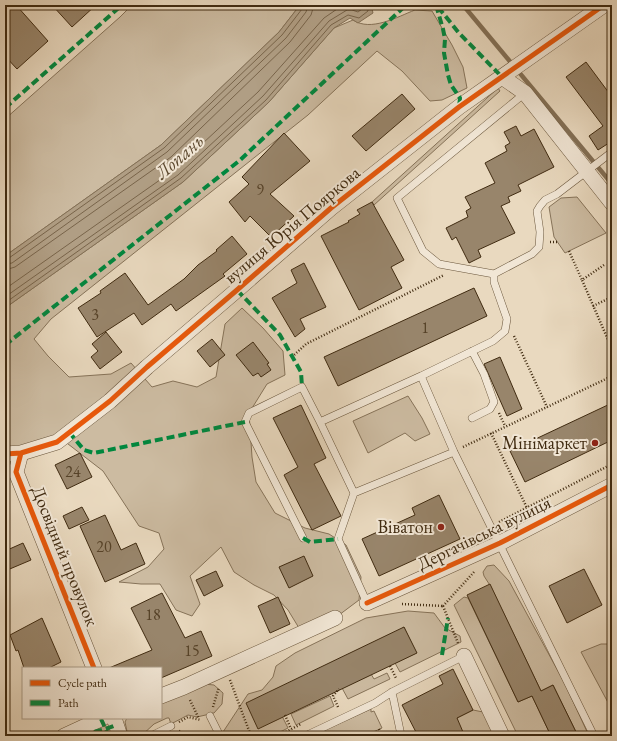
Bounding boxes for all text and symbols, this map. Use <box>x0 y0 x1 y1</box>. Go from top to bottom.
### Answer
water label: Лопань <box>149 128 209 185</box>
street label: вулиця Юрія Пояркова <box>219 160 365 288</box>
house number: 9 <box>256 179 264 200</box>
house number: 3 <box>91 304 99 325</box>
house number: 1 <box>421 317 429 338</box>
place label: Мінімаркет <box>502 431 588 454</box>
marker: Мінімаркет <box>590 438 600 448</box>
house number: 24 <box>65 461 81 482</box>
street label: Досвідний провулок <box>27 482 104 630</box>
street label: Дергачівська вулиця <box>413 490 554 575</box>
place label: Віватон <box>378 515 433 538</box>
marker: Віватон <box>436 522 446 532</box>
house number: 20 <box>96 536 112 557</box>
house number: 18 <box>145 604 161 625</box>
house number: 15 <box>184 640 200 661</box>
legend <box>22 667 162 719</box>
text: Cycle path <box>58 675 107 691</box>
text: Path <box>58 695 79 711</box>

